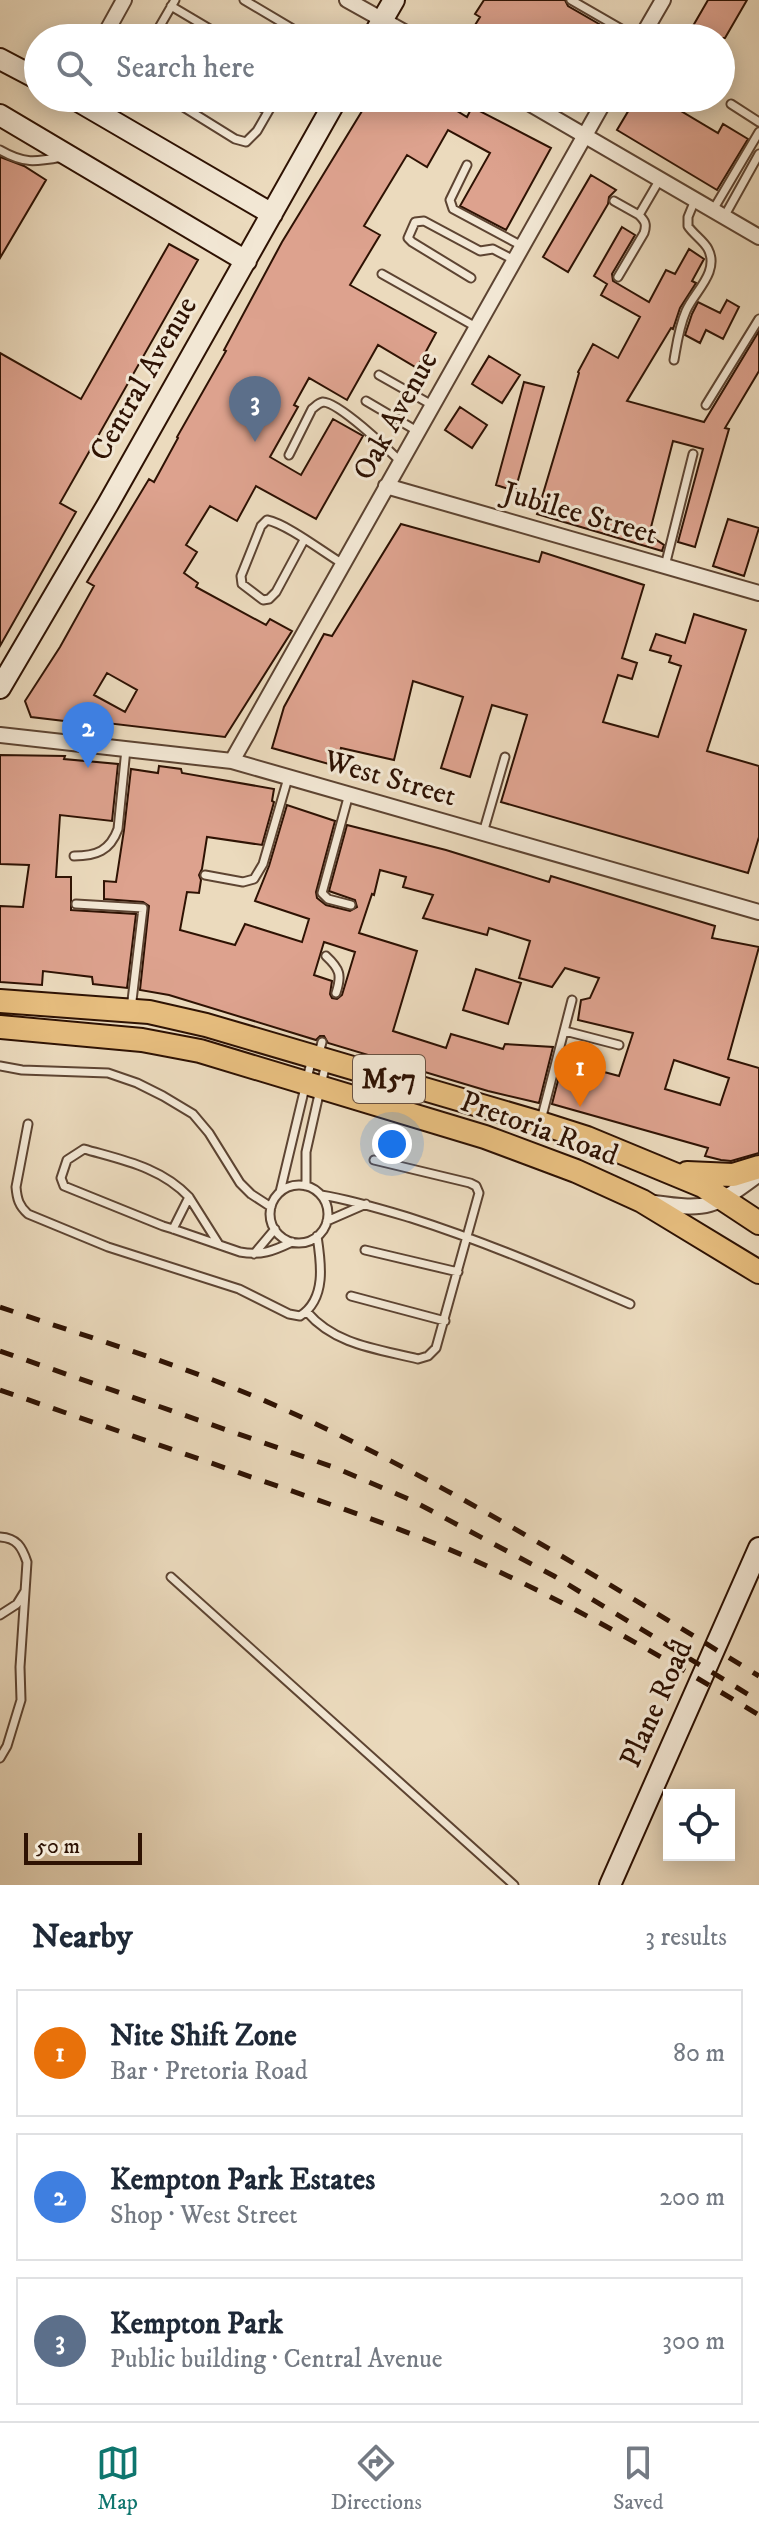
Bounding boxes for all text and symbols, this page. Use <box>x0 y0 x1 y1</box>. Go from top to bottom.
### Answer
search box <box>24 24 735 112</box>
icon: search <box>52 46 96 90</box>
text: Search here <box>116 50 255 87</box>
street label: Central Avenue <box>82 290 206 468</box>
street label: Oak Avenue <box>345 345 447 487</box>
pin: 3 <box>229 376 281 442</box>
street label: Jubilee Street <box>496 474 661 554</box>
pin: 2 <box>62 702 114 768</box>
street label: West Street <box>319 742 460 815</box>
pin: 1 <box>554 1041 606 1107</box>
road number: M57 <box>353 1055 425 1103</box>
street label: Pretoria Road <box>455 1083 623 1175</box>
your location <box>372 1124 412 1164</box>
street label: Plane Road <box>613 1635 701 1773</box>
map controls <box>663 1789 735 1861</box>
button: locate <box>663 1789 735 1861</box>
scale bar <box>24 1829 142 1865</box>
text: 50 m <box>36 1833 80 1860</box>
text: Nearby <box>32 1916 133 1958</box>
text: 3 results <box>645 1921 727 1954</box>
text: Nite Shift Zone <box>110 2018 297 2055</box>
text: 1 <box>55 2037 65 2070</box>
text: 80 m <box>673 2037 725 2070</box>
text: Bar · Pretoria Road <box>110 2055 308 2088</box>
text: Kempton Park Estates <box>110 2162 375 2199</box>
text: 2 <box>54 2181 66 2214</box>
text: 200 m <box>659 2181 725 2214</box>
text: Shop · West Street <box>110 2199 298 2232</box>
text: Kempton Park <box>110 2306 283 2343</box>
text: 3 <box>55 2325 65 2358</box>
text: 300 m <box>662 2325 725 2358</box>
text: Public building · Central Avenue <box>110 2343 442 2376</box>
tab: Map <box>96 2441 140 2516</box>
tab: Directions <box>331 2441 422 2516</box>
tab: Saved <box>613 2441 663 2516</box>

